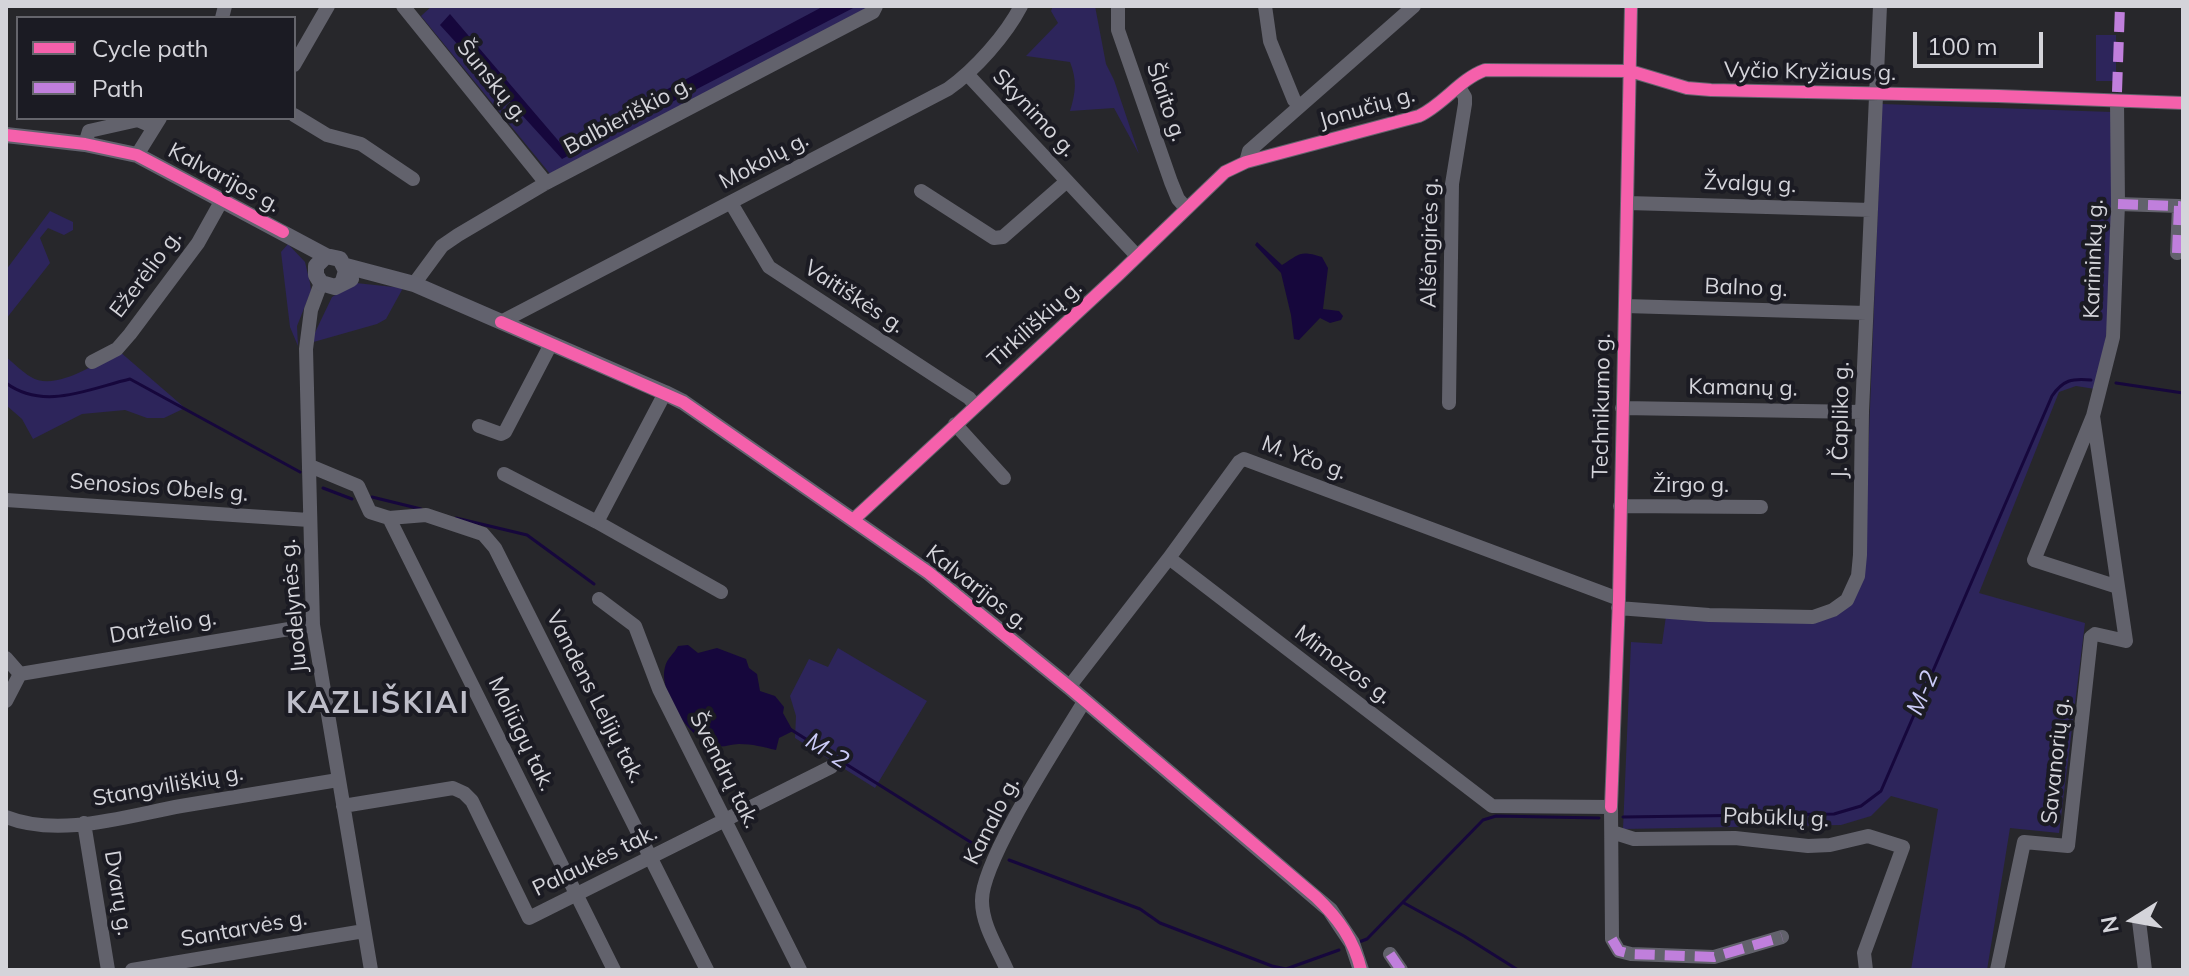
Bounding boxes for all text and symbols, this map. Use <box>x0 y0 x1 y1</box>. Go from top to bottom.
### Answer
legend <box>16 16 296 120</box>
scale bar <box>1917 16 2047 66</box>
text: 100 m <box>1927 31 1998 61</box>
text: Cycle path <box>92 33 209 63</box>
street label: Šunskų g. <box>451 35 533 127</box>
street label: Vyčio Kryžiaus g. <box>1724 57 1896 87</box>
street label: Šlaito g. <box>1140 59 1192 145</box>
street label: Skynimo g. <box>987 64 1081 162</box>
street label: Balbieriškio g. <box>560 71 696 161</box>
text: Path <box>92 73 144 103</box>
street label: Jonučių g. <box>1316 82 1418 134</box>
street label: Mokolų g. <box>715 127 813 195</box>
street label: Kalvarijos g. <box>164 137 284 219</box>
street label: Žvalgų g. <box>1703 169 1797 199</box>
street label: Alšėngirės g. <box>1416 178 1444 308</box>
street label: Karininkų g. <box>2079 199 2109 319</box>
street label: Ežerėlio g. <box>104 225 188 323</box>
street label: Vaitiškės g. <box>799 255 909 339</box>
street label: Balno g. <box>1704 273 1788 303</box>
street label: Tirkiliškių g. <box>982 275 1088 373</box>
street label: Technikumo g. <box>1588 333 1616 479</box>
street label: J. Čapliko g. <box>1827 361 1855 479</box>
street label: Kamanų g. <box>1688 374 1798 402</box>
street label: M. Yčo g. <box>1258 430 1350 486</box>
street label: Senosios Obels g. <box>69 469 249 507</box>
street label: Žirgo g. <box>1653 472 1729 498</box>
street label: Juodelynės g. <box>275 538 313 674</box>
street label: Kalvarijos g. <box>920 540 1034 636</box>
street label: Darželio g. <box>108 605 218 649</box>
street label: Vandens Lelijų tak. <box>540 606 650 788</box>
street label: Mimozos g. <box>1289 620 1397 710</box>
water label: M-2 <box>1901 667 1945 719</box>
street label: Moliūgų tak. <box>482 673 560 795</box>
district label: KAZLIŠKIAI <box>286 686 470 722</box>
street label: Savanorių g. <box>2036 697 2076 825</box>
street label: Švendrų tak. <box>683 707 765 833</box>
water label: M-2 <box>800 727 854 775</box>
street label: Stangviliškių g. <box>91 760 245 812</box>
street label: Kanalo g. <box>959 773 1025 869</box>
street label: Pabūklų g. <box>1722 803 1830 833</box>
street label: Palaukės tak. <box>528 819 662 903</box>
street label: Dvarų g. <box>98 849 138 937</box>
north arrow <box>2093 880 2173 960</box>
street label: Santarvės g. <box>179 905 309 953</box>
text: N <box>2094 914 2125 935</box>

